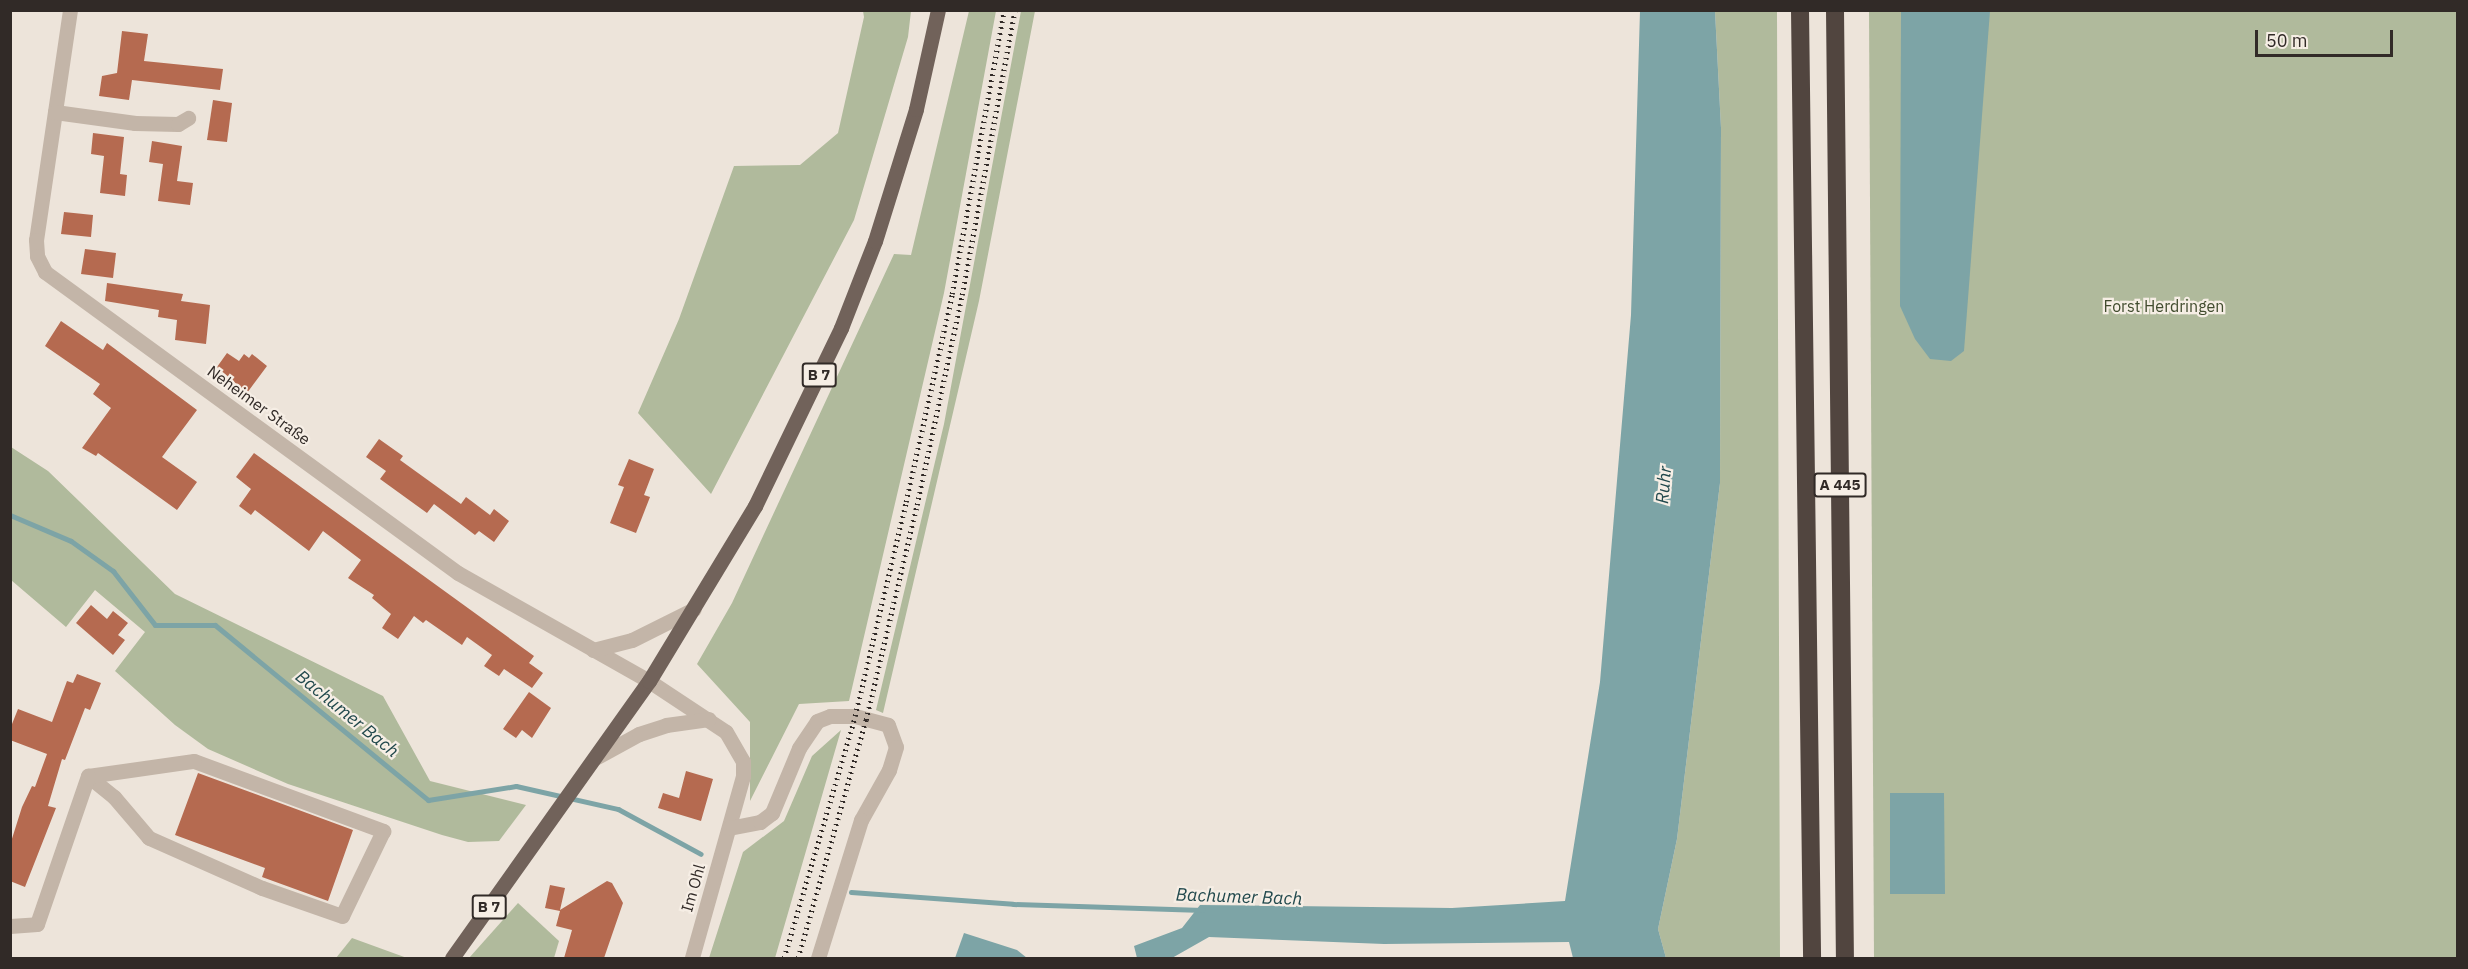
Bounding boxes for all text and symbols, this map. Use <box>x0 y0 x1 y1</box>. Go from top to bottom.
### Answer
scale bar <box>2258 18 2396 56</box>
text: 50 m <box>2266 29 2308 52</box>
park label: Forst Herdringen <box>2104 296 2224 316</box>
street label: Neheimer Straße <box>204 361 314 449</box>
road number: B 7 <box>801 363 837 387</box>
water label: Ruhr <box>1652 465 1676 505</box>
road number: A 445 <box>1813 473 1867 497</box>
water label: Bachumer Bach <box>291 666 403 762</box>
street label: Im Ohl <box>677 862 709 914</box>
water label: Bachumer Bach <box>1175 884 1303 910</box>
road number: B 7 <box>471 895 507 919</box>

